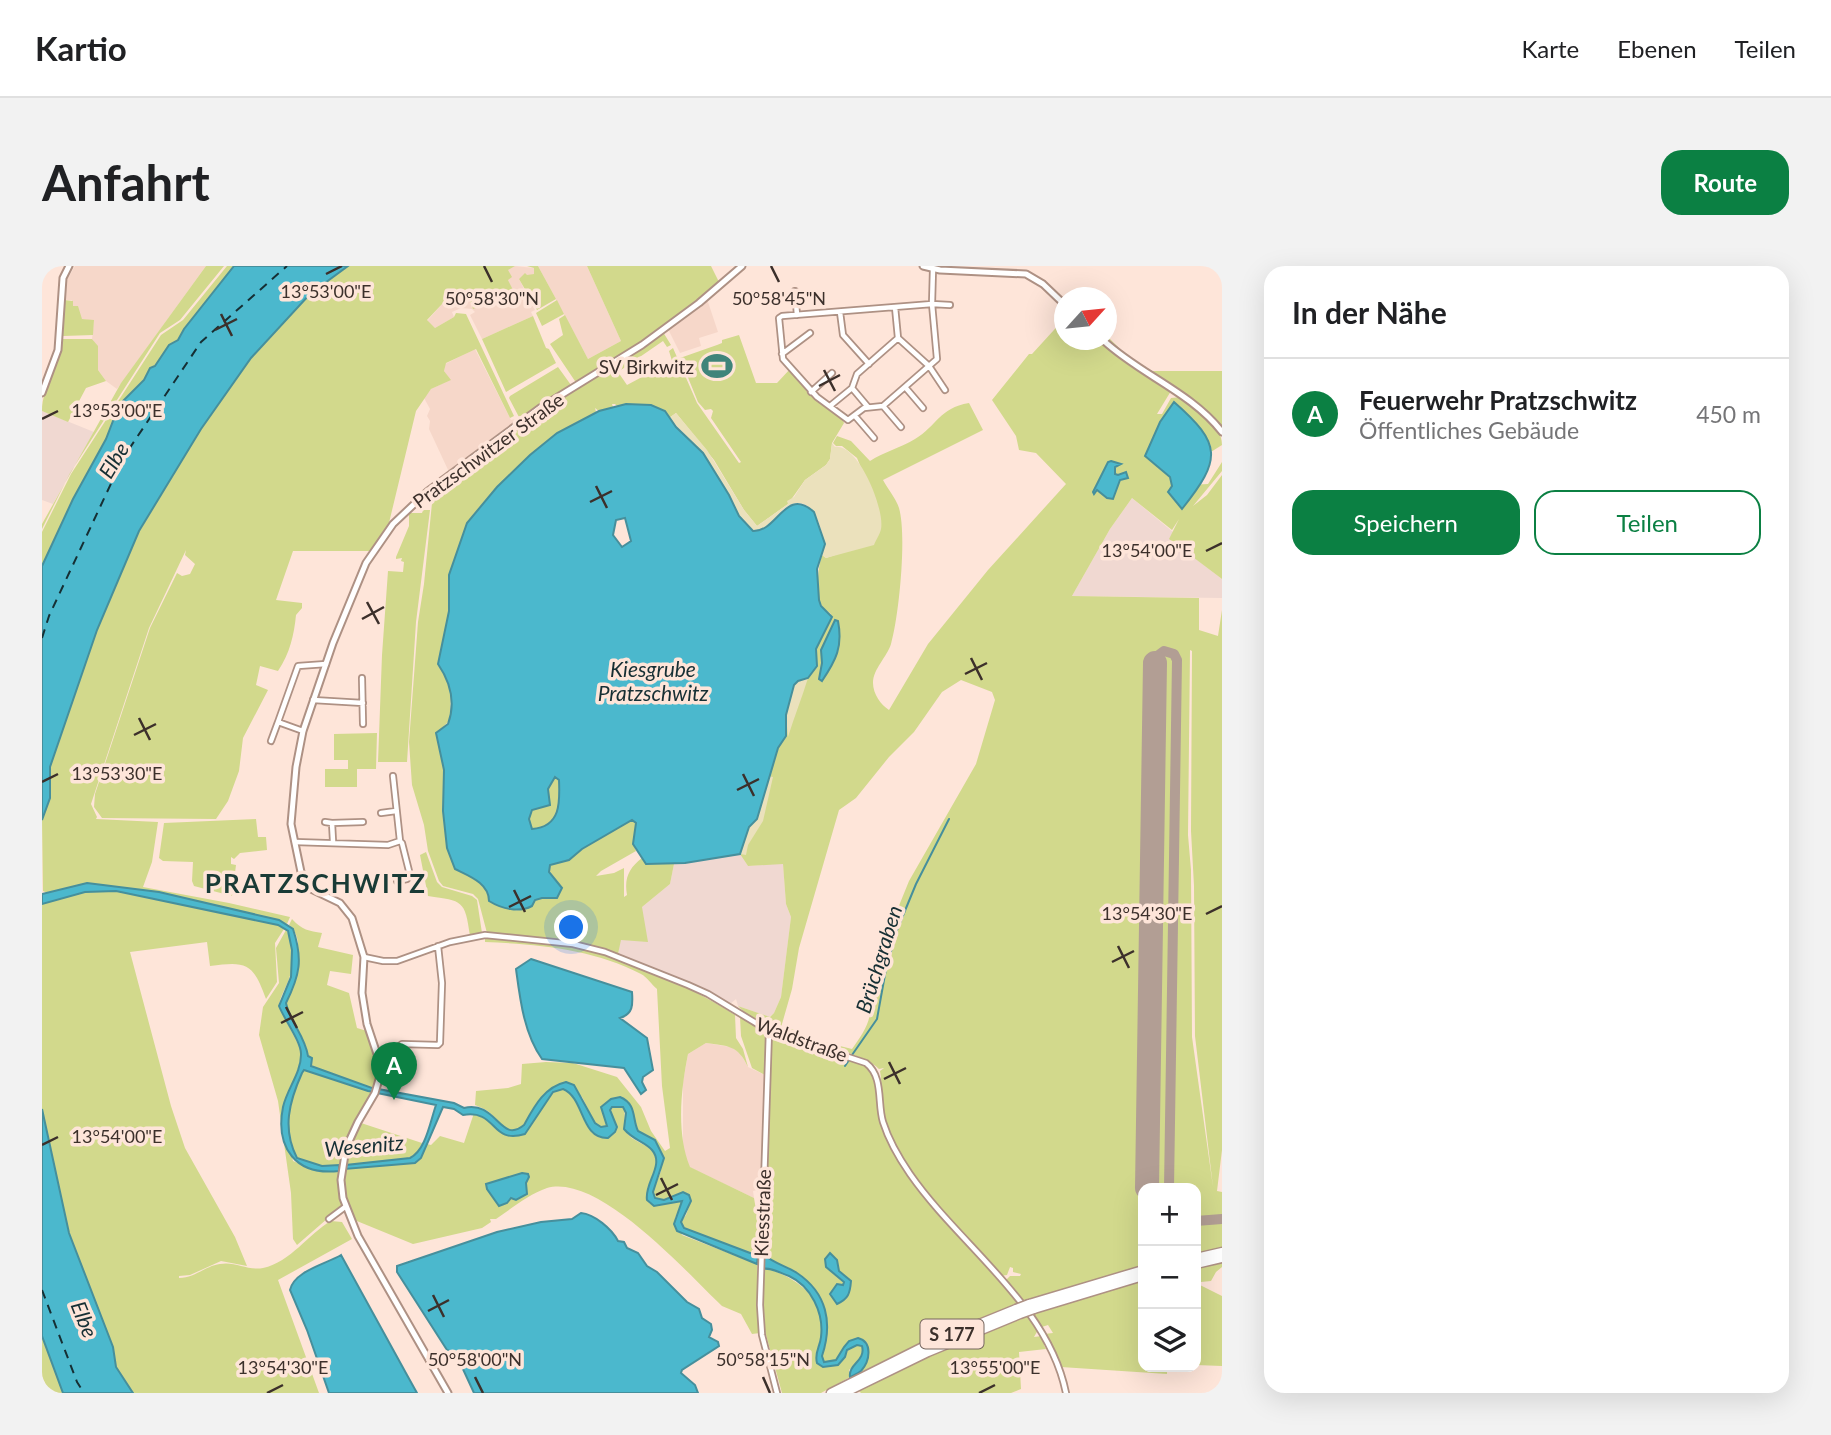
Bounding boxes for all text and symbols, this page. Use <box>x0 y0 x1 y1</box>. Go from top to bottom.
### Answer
text: Kartio <box>35 28 127 68</box>
text: Karte <box>1522 34 1579 63</box>
text: Ebenen <box>1617 34 1697 63</box>
text: Teilen <box>1735 34 1796 63</box>
button: Route <box>1661 150 1789 215</box>
text: Anfahrt <box>42 153 210 211</box>
text: 13°53'00"E <box>281 280 371 302</box>
text: 50°58'30"N <box>445 287 539 309</box>
text: 50°58'45"N <box>732 287 826 309</box>
north arrow <box>1054 287 1117 350</box>
text: In der Nähe <box>1292 294 1447 330</box>
sports icon: SV Birkwitz <box>700 349 734 383</box>
place label: SV Birkwitz <box>599 355 694 378</box>
text: Feuerwehr Pratzschwitz <box>1359 384 1637 416</box>
street label: Pratzschwitzer Straße <box>408 388 568 512</box>
text: 13°53'00"E <box>72 399 162 421</box>
text: A <box>1307 400 1323 428</box>
text: 450 m <box>1696 400 1761 428</box>
text: Öffentliches Gebäude <box>1359 416 1579 444</box>
water label: Elbe <box>93 438 133 482</box>
button: Speichern <box>1292 490 1520 555</box>
button: Teilen <box>1534 490 1761 555</box>
text: 13°54'00"E <box>1102 539 1192 561</box>
water label: Kiesgrube Pratzschwitz <box>598 656 708 705</box>
text: 13°53'30"E <box>72 762 162 784</box>
district label: PRATZSCHWITZ <box>205 867 427 899</box>
water label: Brüchgraben <box>850 902 906 1016</box>
text: 13°54'30"E <box>1102 902 1192 924</box>
your location <box>554 910 588 944</box>
street label: Waldstraße <box>753 1012 851 1066</box>
pin: A <box>371 1042 417 1100</box>
text: 13°54'00"E <box>72 1125 162 1147</box>
water label: Wesenitz <box>323 1129 405 1161</box>
street label: Kiesstraße <box>749 1169 775 1257</box>
map controls <box>1138 1183 1201 1372</box>
button: + <box>1138 1183 1201 1246</box>
button: − <box>1138 1246 1201 1309</box>
water label: Elbe <box>66 1297 104 1341</box>
button: layers <box>1138 1309 1201 1372</box>
road number: S 177 <box>920 1320 984 1349</box>
text: 50°58'00"N <box>428 1348 522 1370</box>
text: 50°58'15"N <box>716 1348 810 1370</box>
text: 13°54'30"E <box>238 1356 328 1378</box>
text: 13°55'00"E <box>950 1356 1040 1378</box>

